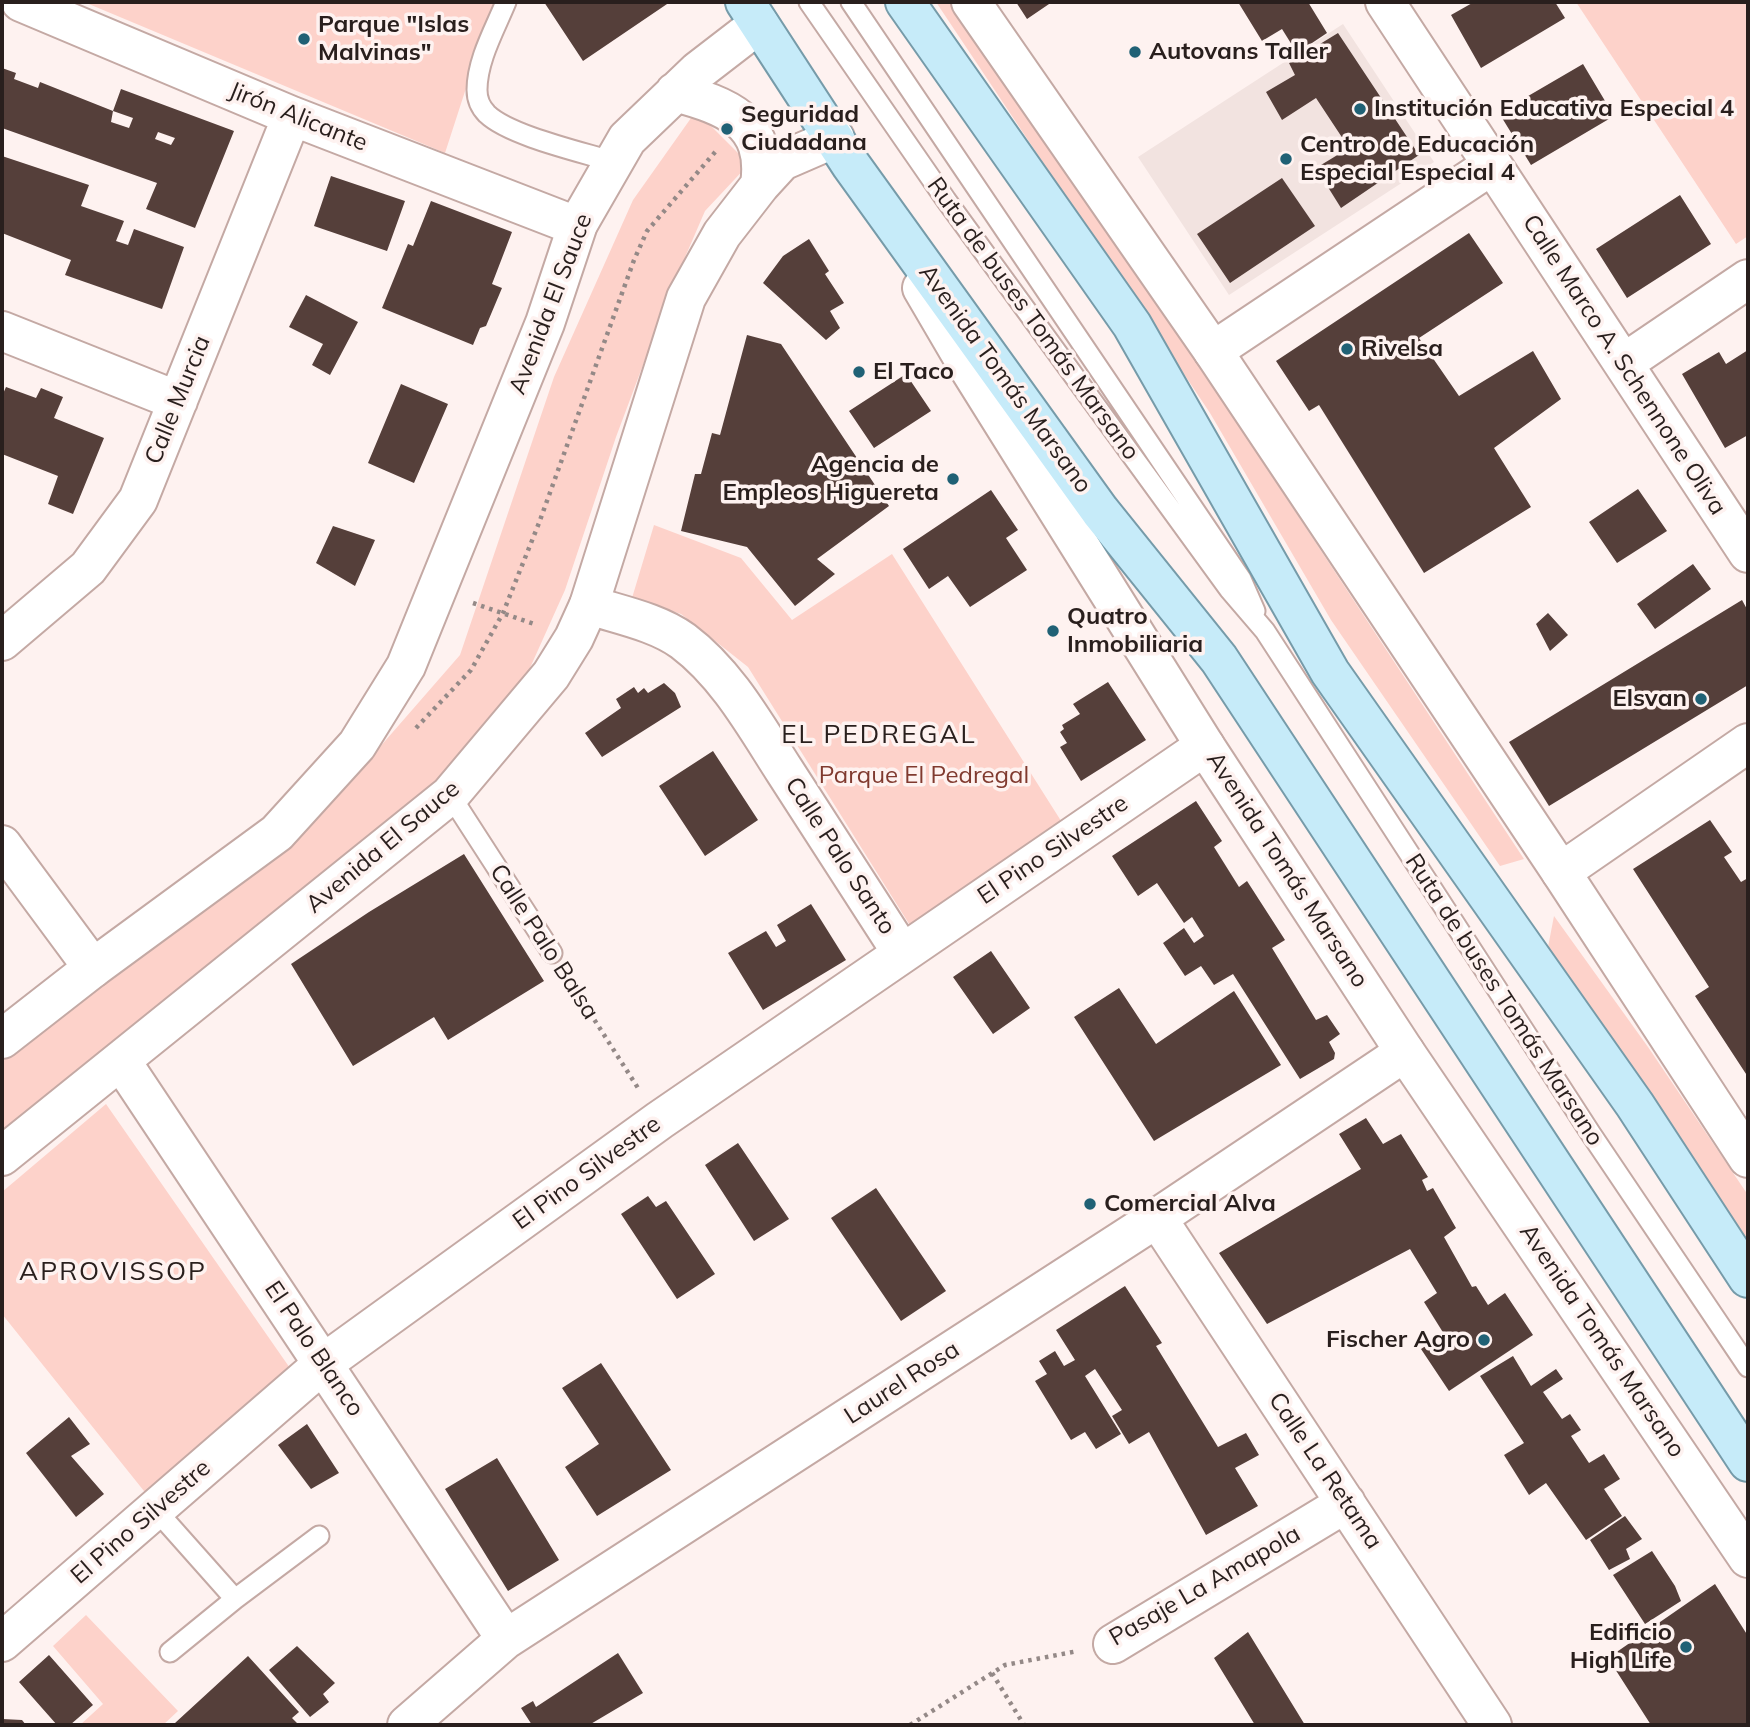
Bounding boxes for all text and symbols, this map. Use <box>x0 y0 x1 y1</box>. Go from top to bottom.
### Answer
place label: Parque "Islas Malvinas" <box>318 11 469 67</box>
marker: Parque "Islas Malvinas" <box>296 31 312 47</box>
place label: Autovans Taller <box>1149 38 1328 66</box>
marker: Autovans Taller <box>1127 44 1143 60</box>
street label: Jirón Alicante <box>225 76 371 158</box>
place label: Institución Educativa Especial 4 <box>1374 95 1734 123</box>
place label: Seguridad Ciudadana <box>741 101 867 157</box>
marker: Institución Educativa Especial 4 <box>1352 101 1368 117</box>
marker: Seguridad Ciudadana <box>719 121 735 137</box>
place label: Centro de Educación Especial Especial 4 <box>1300 131 1534 187</box>
marker: Centro de Educación Especial Especial 4 <box>1278 151 1294 167</box>
street label: Ruta de buses Tomás Marsano <box>921 172 1145 466</box>
street label: Avenida El Sauce <box>503 209 599 399</box>
street label: Calle Marco A. Schennone Oliva <box>1516 209 1732 521</box>
street label: Avenida Tomás Marsano <box>912 259 1098 499</box>
street label: Calle Murcia <box>139 331 217 469</box>
place label: Rivelsa <box>1361 335 1443 363</box>
marker: Rivelsa <box>1339 341 1355 357</box>
place label: El Taco <box>873 358 954 386</box>
marker: El Taco <box>851 364 867 380</box>
place label: Agencia de Empleos Higuereta <box>722 451 939 507</box>
marker: Agencia de Empleos Higuereta <box>945 471 961 487</box>
place label: Quatro Inmobiliaria <box>1067 603 1203 659</box>
marker: Quatro Inmobiliaria <box>1045 623 1061 639</box>
place label: Elsvan <box>1613 685 1687 713</box>
marker: Elsvan <box>1693 691 1709 707</box>
district label: EL PEDREGAL <box>783 719 975 751</box>
street label: Avenida Tomás Marsano <box>1200 747 1374 993</box>
park label: Parque El Pedregal <box>819 762 1029 790</box>
street label: Calle Palo Santo <box>778 772 902 940</box>
street label: Avenida El Sauce <box>300 774 466 920</box>
street label: El Pino Silvestre <box>972 789 1134 911</box>
street label: Ruta de buses Tomás Marsano <box>1399 849 1609 1151</box>
street label: Calle Palo Balsa <box>483 859 605 1025</box>
street label: El Pino Silvestre <box>508 1110 666 1236</box>
place label: Comercial Alva <box>1104 1190 1276 1218</box>
marker: Comercial Alva <box>1082 1196 1098 1212</box>
street label: Avenida Tomás Marsano <box>1513 1219 1691 1463</box>
district label: APROVISSOP <box>20 1256 206 1288</box>
street label: El Palo Blanco <box>258 1276 370 1422</box>
place label: Fischer Agro <box>1326 1326 1470 1354</box>
marker: Fischer Agro <box>1476 1332 1492 1348</box>
street label: Laurel Rosa <box>839 1335 965 1431</box>
street label: Calle La Retama <box>1262 1387 1388 1555</box>
street label: El Pino Silvestre <box>65 1454 217 1590</box>
street label: Pasaje La Amapola <box>1104 1520 1306 1652</box>
place label: Edificio High Life <box>1570 1619 1672 1675</box>
marker: Edificio High Life <box>1678 1639 1694 1655</box>

